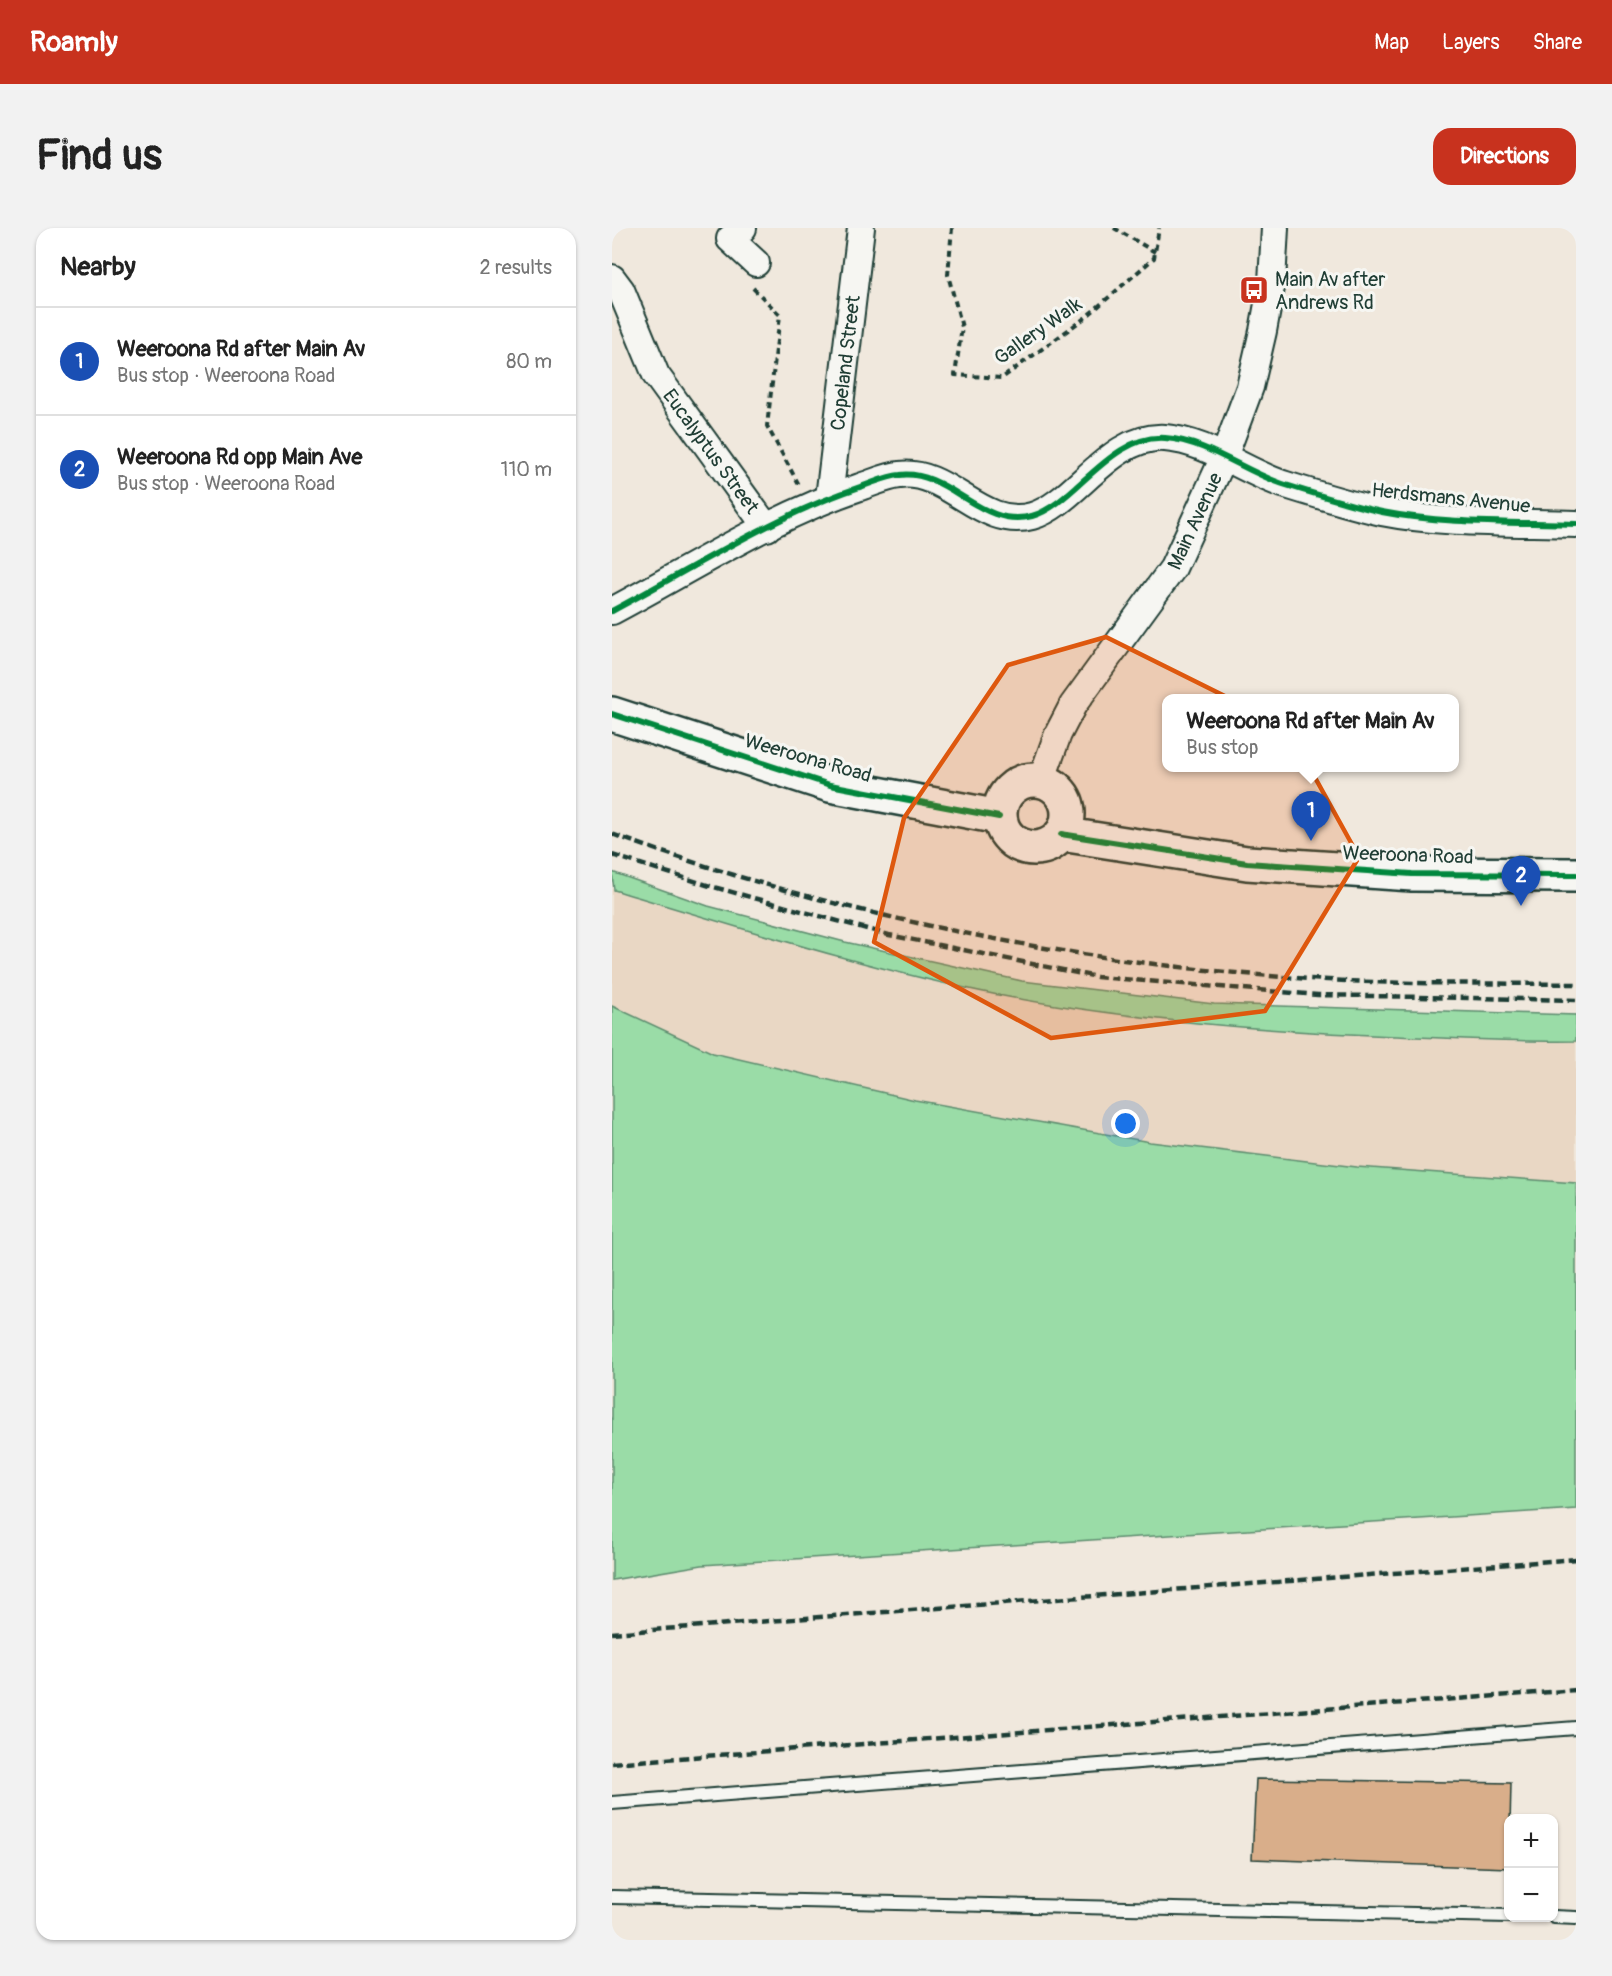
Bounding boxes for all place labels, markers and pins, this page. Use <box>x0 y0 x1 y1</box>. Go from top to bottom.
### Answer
place label: Main Av after Andrews Rd <box>1275 267 1385 315</box>
bus stop icon: Main Av after Andrews Rd <box>1238 274 1270 306</box>
pin: 1 <box>1292 792 1330 841</box>
pin: 2 <box>1502 856 1540 906</box>

